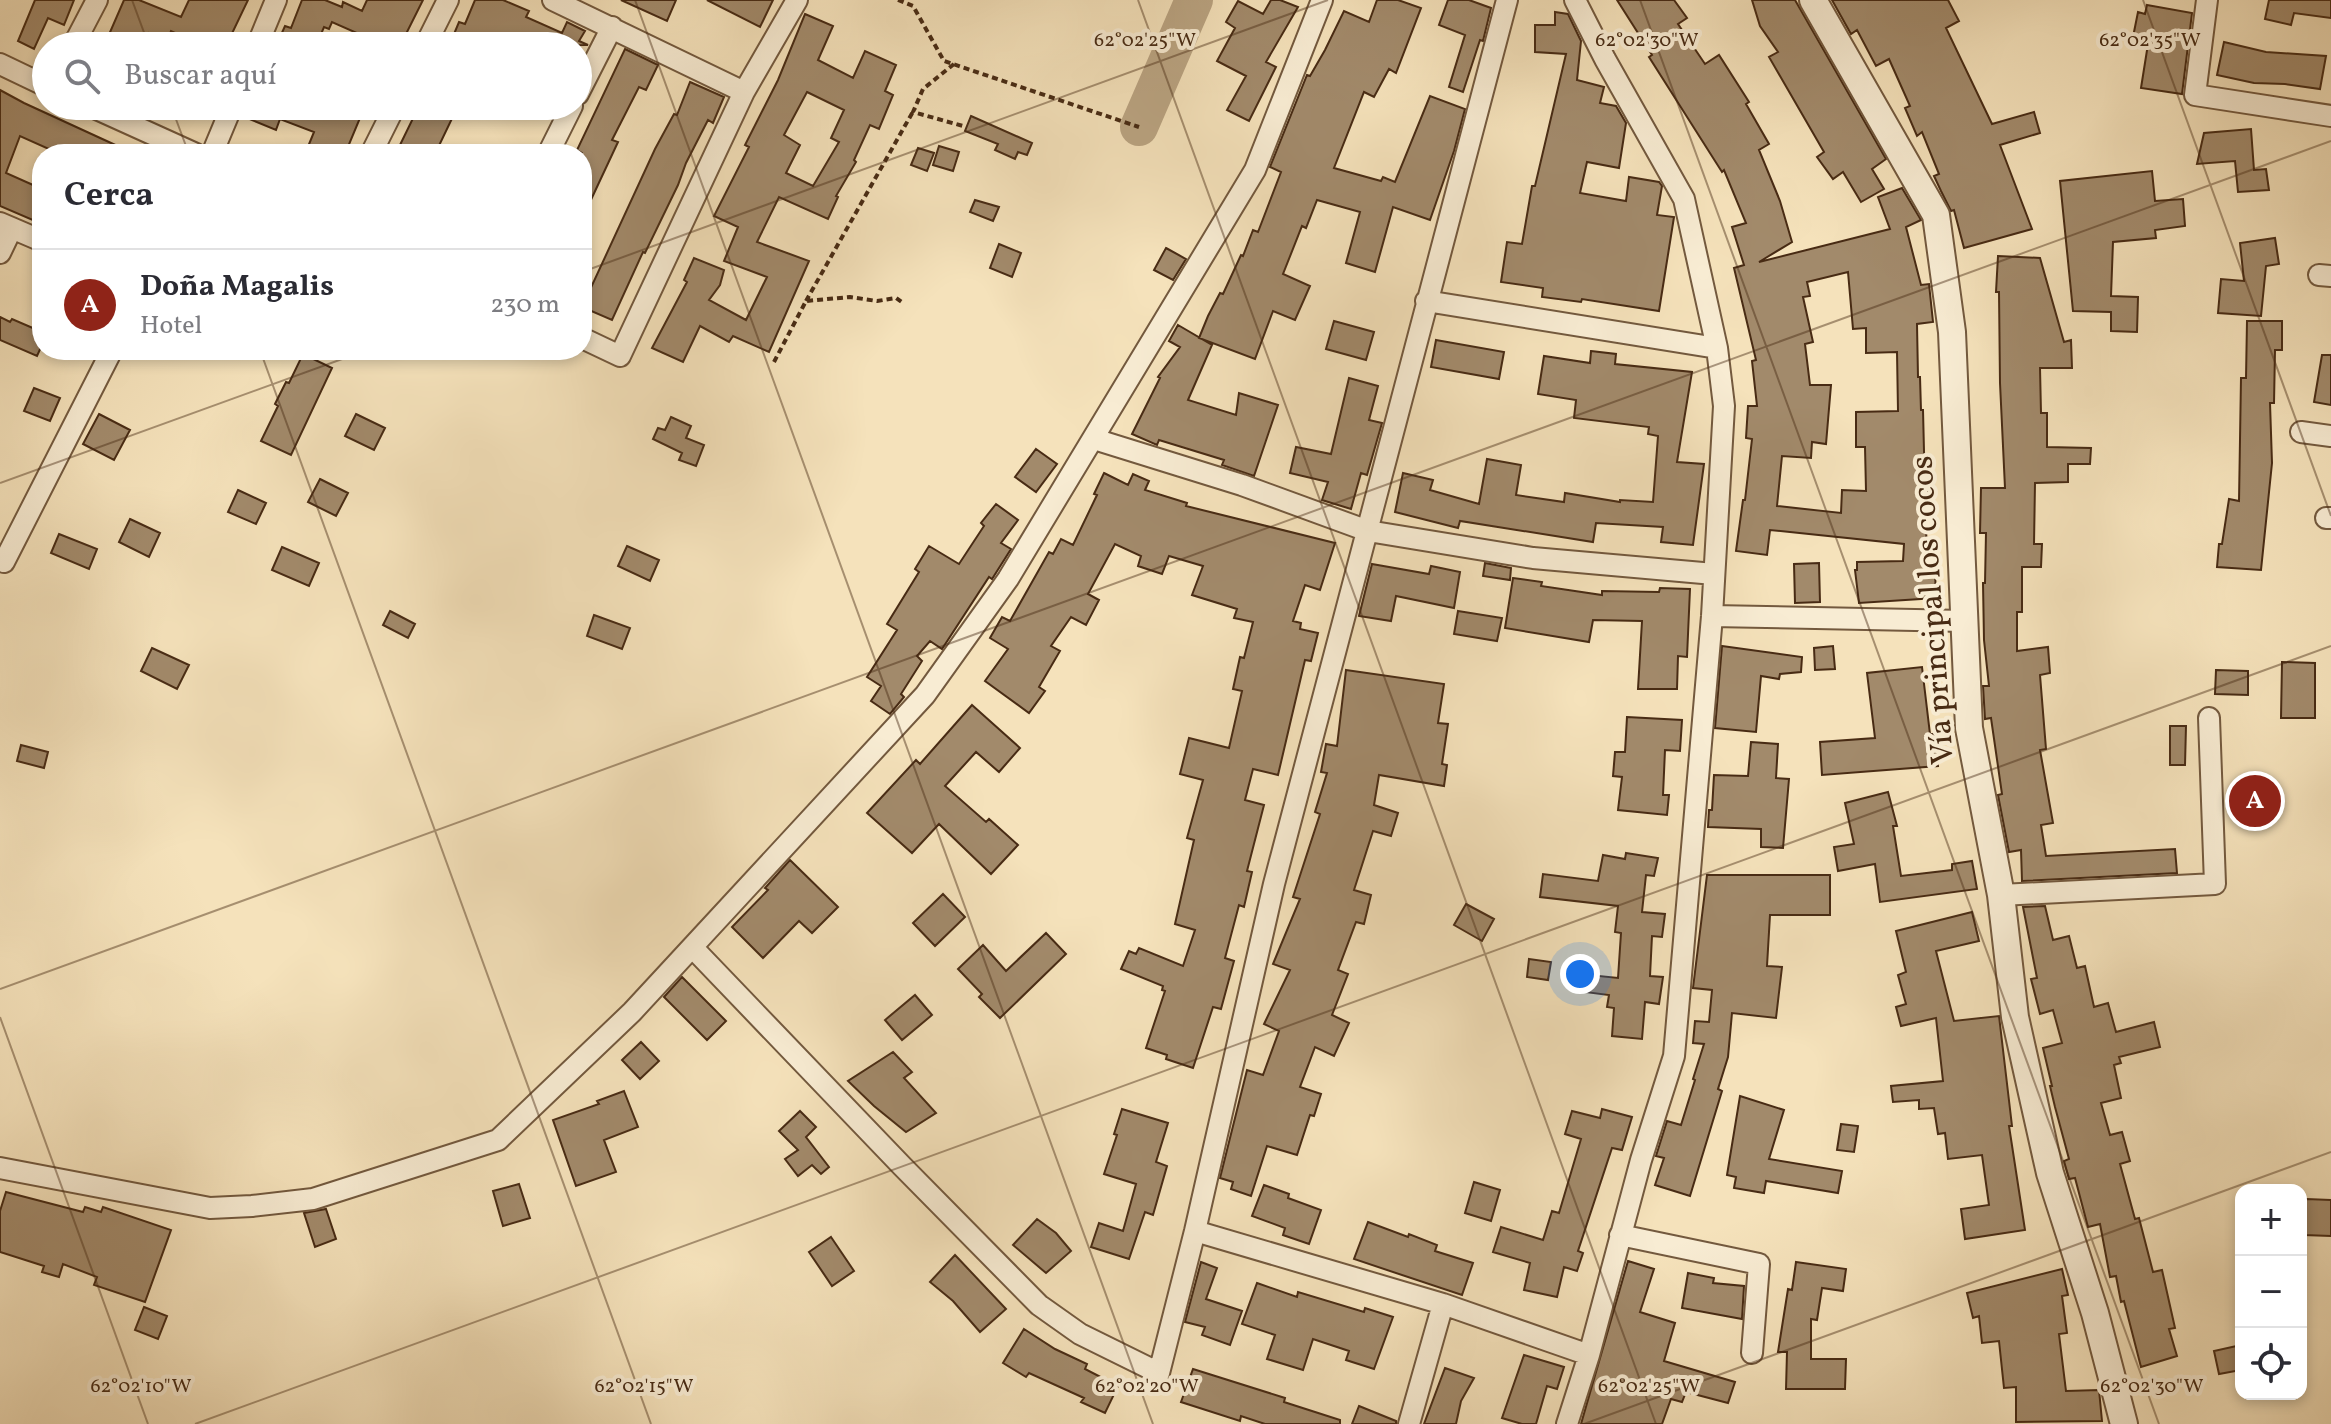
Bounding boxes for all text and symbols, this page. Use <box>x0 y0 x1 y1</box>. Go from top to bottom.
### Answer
text: 62°02'25"W <box>1094 27 1196 55</box>
text: 62°02'30"W <box>1595 27 1699 55</box>
text: 62°02'35"W <box>2099 27 2201 55</box>
search box <box>32 32 592 120</box>
icon: search <box>60 54 104 98</box>
text: Buscar aquí <box>124 55 277 97</box>
text: Cerca <box>64 173 154 220</box>
text: Doña Magalis <box>140 266 334 308</box>
text: A <box>81 287 99 323</box>
text: 230 m <box>490 287 560 323</box>
text: Hotel <box>140 308 202 344</box>
street label: Vía principal los cocos <box>1901 454 1967 766</box>
pin: A <box>2229 771 2281 831</box>
your location <box>1560 954 1600 994</box>
map controls <box>2235 1184 2307 1400</box>
button: + <box>2235 1184 2307 1256</box>
button: − <box>2235 1256 2307 1328</box>
button: locate <box>2235 1328 2307 1400</box>
text: 62°02'10"W <box>90 1373 192 1401</box>
text: 62°02'15"W <box>594 1373 694 1401</box>
text: 62°02'20"W <box>1095 1373 1199 1401</box>
text: 62°02'25"W <box>1598 1373 1700 1401</box>
text: 62°02'30"W <box>2100 1373 2204 1401</box>

